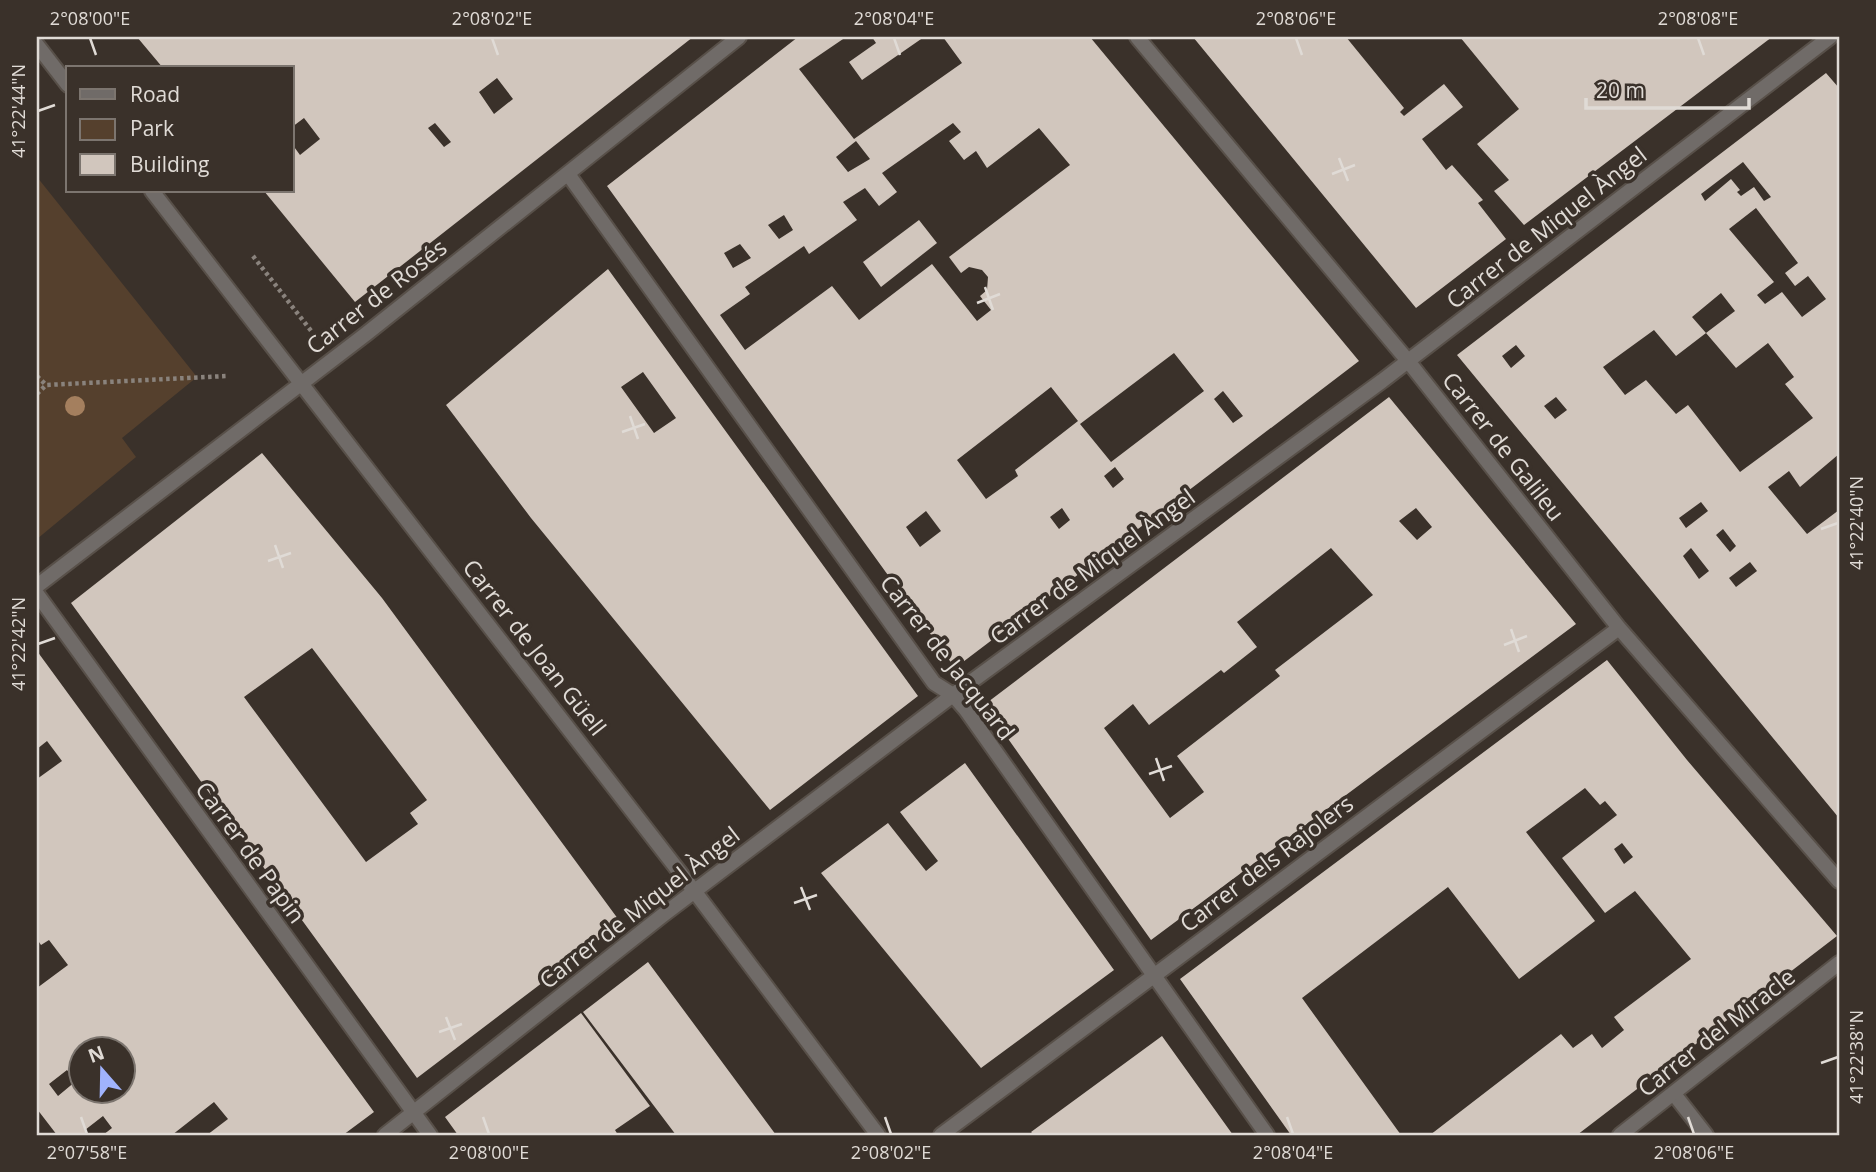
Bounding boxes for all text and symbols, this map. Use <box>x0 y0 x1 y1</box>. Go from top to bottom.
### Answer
text: 2°08'00"E <box>50 6 130 30</box>
text: 2°08'02"E <box>452 6 532 30</box>
text: 2°08'04"E <box>854 6 934 30</box>
text: 2°08'06"E <box>1256 6 1336 30</box>
text: 2°08'08"E <box>1658 6 1738 30</box>
text: 41°22'44"N <box>6 64 30 158</box>
legend <box>66 66 294 192</box>
scale bar <box>1586 66 1748 110</box>
text: 20 m <box>1596 76 1645 104</box>
text: Road <box>130 80 180 108</box>
text: Park <box>130 114 174 142</box>
street label: Carrer de Miquel Àngel <box>1439 138 1653 316</box>
text: Building <box>130 150 209 178</box>
street label: Carrer de Rosés <box>299 231 453 361</box>
street label: Carrer de Galileu <box>1436 365 1572 527</box>
text: 41°22'40"N <box>1844 476 1868 570</box>
street label: Carrer de Miquel Àngel <box>983 481 1201 651</box>
street label: Carrer de Joan Güell <box>456 552 614 742</box>
street label: Carrer de Jacquard <box>873 568 1023 746</box>
text: 41°22'42"N <box>6 597 30 691</box>
street label: Carrer de Papin <box>189 775 313 929</box>
street label: Carrer dels Rajolers <box>1173 787 1359 939</box>
street label: Carrer de Miquel Àngel <box>532 818 746 996</box>
street label: Carrer del Miracle <box>1631 960 1801 1104</box>
text: 41°22'38"N <box>1844 1010 1868 1104</box>
north arrow <box>66 1036 136 1106</box>
text: N <box>84 1039 108 1069</box>
text: 2°07'58"E <box>47 1140 127 1164</box>
text: 2°08'00"E <box>449 1140 529 1164</box>
text: 2°08'02"E <box>851 1140 931 1164</box>
text: 2°08'04"E <box>1253 1140 1333 1164</box>
text: 2°08'06"E <box>1654 1140 1734 1164</box>

